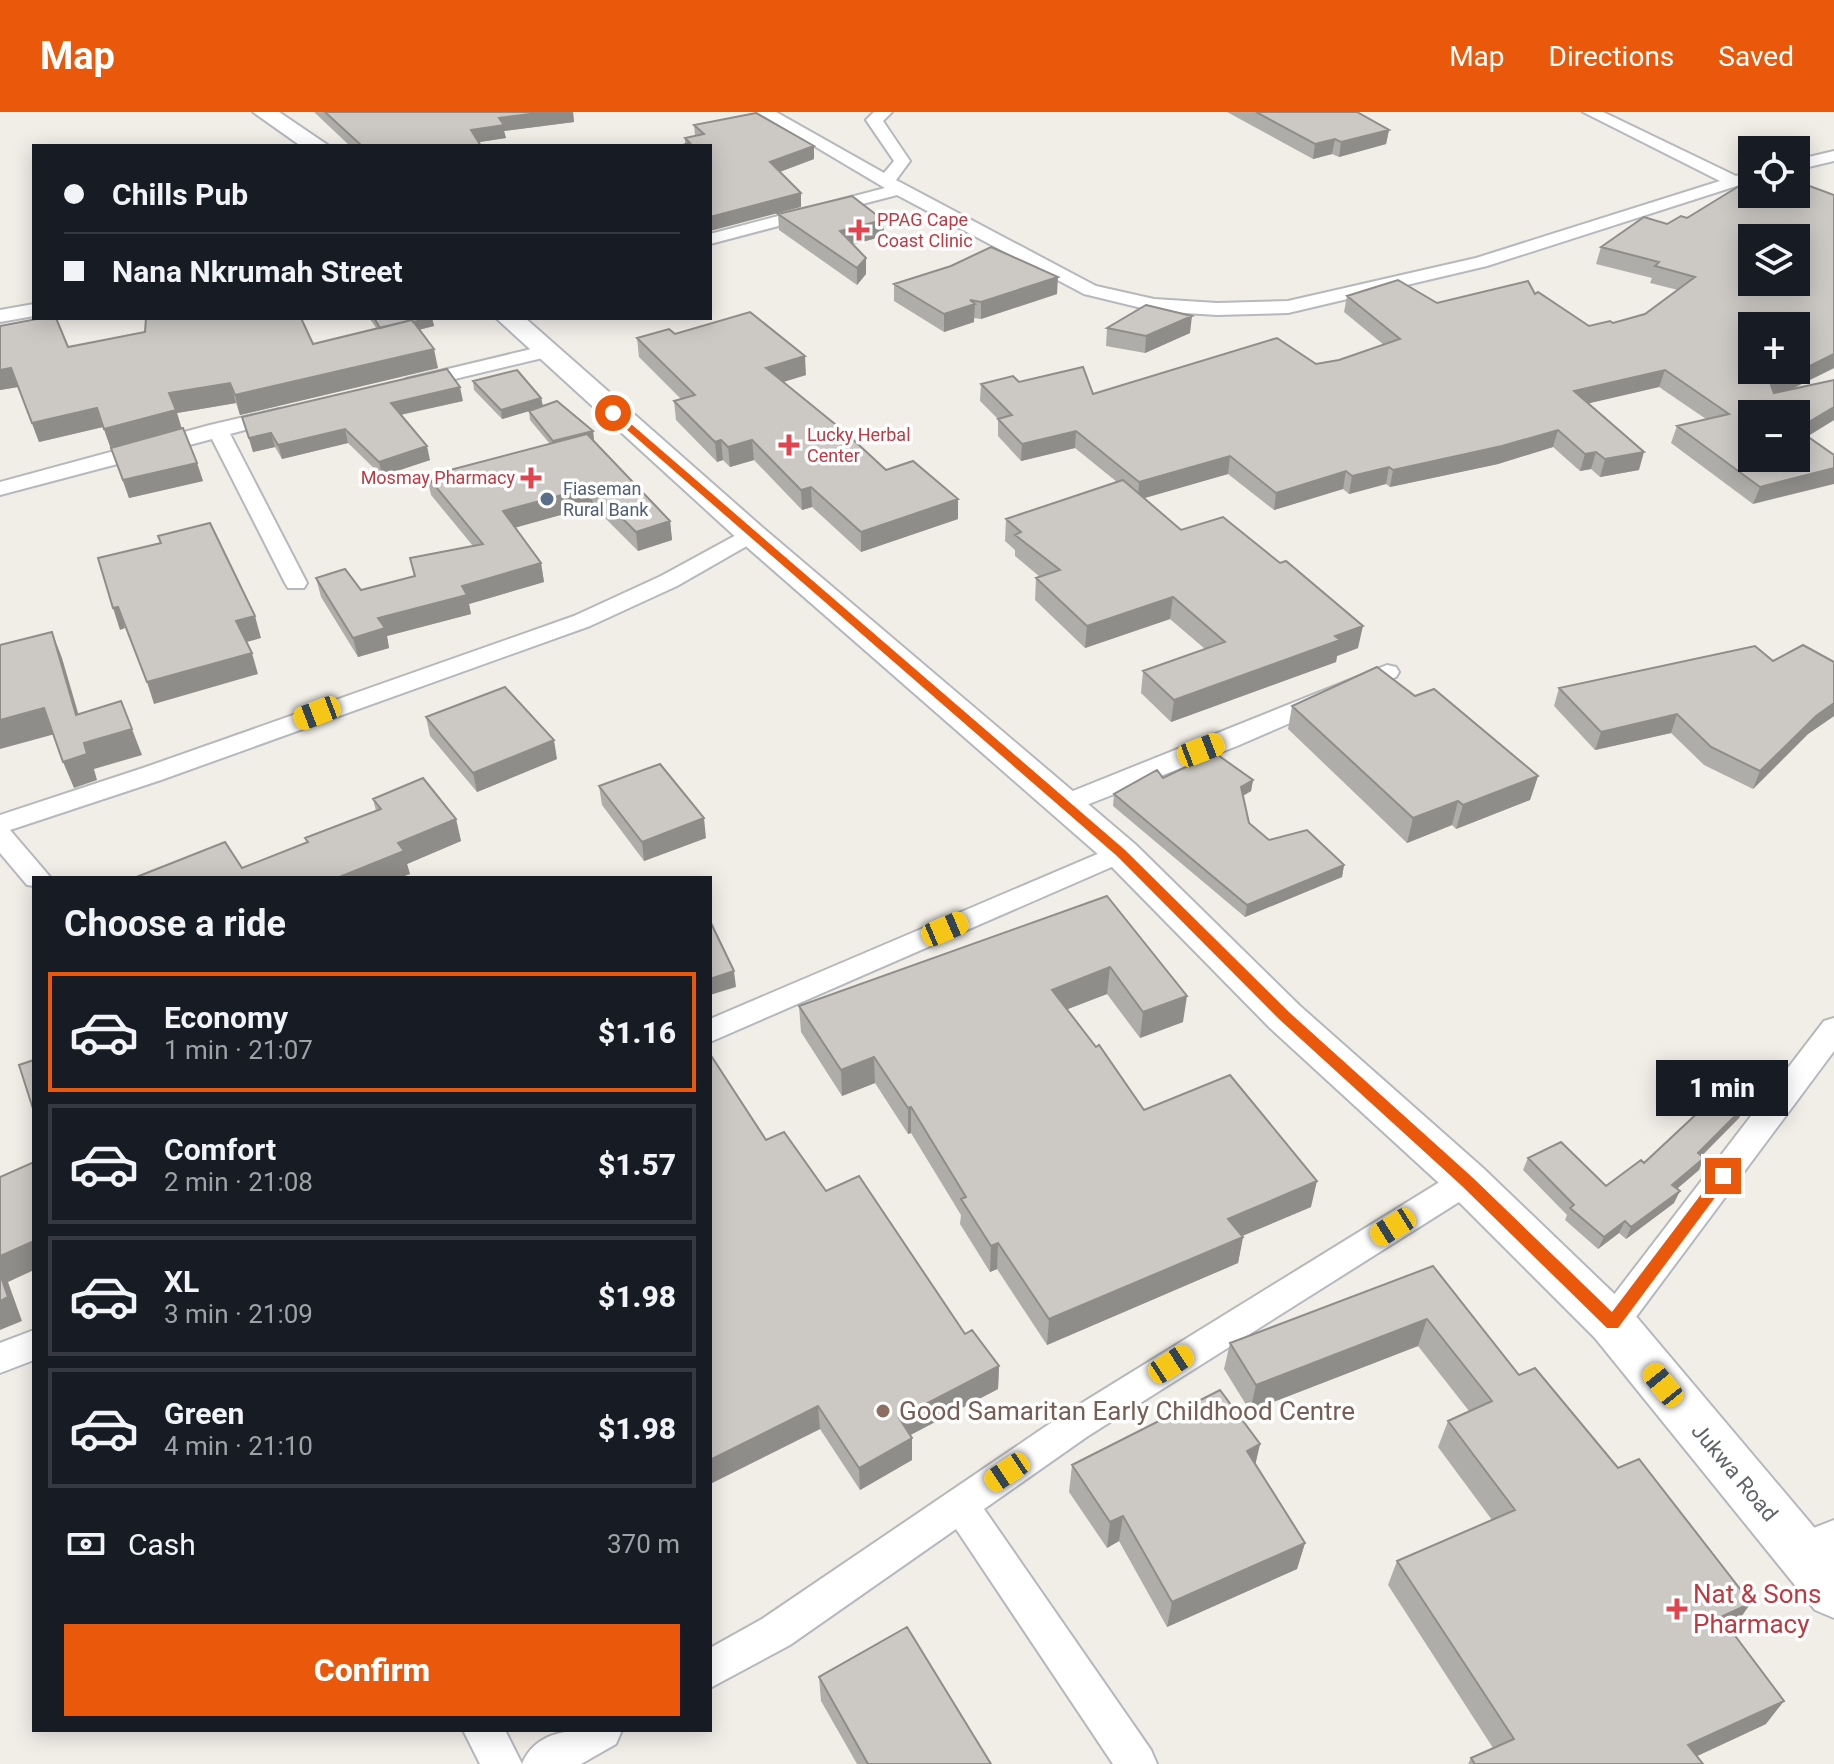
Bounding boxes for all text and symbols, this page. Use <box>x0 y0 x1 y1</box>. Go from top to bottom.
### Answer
text: Map <box>40 34 115 78</box>
text: Map <box>1449 40 1505 73</box>
text: Directions <box>1549 40 1674 73</box>
text: Saved <box>1718 40 1794 73</box>
map controls <box>1738 136 1810 472</box>
button: locate <box>1738 136 1810 208</box>
text: Chills Pub <box>112 177 248 212</box>
place label: PPAG Cape Coast Clinic <box>877 209 973 251</box>
marker: PPAG Cape Coast Clinic <box>848 219 870 241</box>
button: layers <box>1738 224 1810 296</box>
text: Nana Nkrumah Street <box>112 254 403 289</box>
button: + <box>1738 312 1810 384</box>
route start <box>595 395 631 431</box>
button: − <box>1738 400 1810 472</box>
place label: Lucky Herbal Center <box>807 424 911 466</box>
marker: Lucky Herbal Center <box>778 434 800 456</box>
place label: Mosmay Pharmacy <box>361 467 515 488</box>
marker: Mosmay Pharmacy <box>522 469 540 487</box>
place label: Fiaseman Rural Bank <box>563 478 649 520</box>
marker: Fiaseman Rural Bank <box>538 490 556 508</box>
car <box>290 693 344 733</box>
car <box>1174 730 1228 770</box>
text: Choose a ride <box>64 903 286 945</box>
car <box>918 909 972 949</box>
icon: car <box>68 996 140 1068</box>
text: Economy <box>164 1000 288 1035</box>
text: $1.16 <box>598 1015 676 1050</box>
text: 1 min · 21:07 <box>164 1035 313 1065</box>
callout: 1 min <box>1657 1060 1789 1116</box>
text: 1 min <box>1689 1073 1755 1103</box>
icon: car <box>68 1128 140 1200</box>
text: Comfort <box>164 1132 276 1167</box>
text: $1.57 <box>598 1147 676 1182</box>
route end <box>1705 1158 1741 1194</box>
text: 2 min · 21:08 <box>164 1167 313 1197</box>
car <box>1366 1204 1420 1250</box>
icon: car <box>68 1260 140 1332</box>
text: XL <box>164 1264 199 1299</box>
text: $1.98 <box>598 1279 676 1314</box>
text: 3 min · 21:09 <box>164 1299 313 1329</box>
car <box>1144 1341 1198 1387</box>
car <box>1639 1359 1687 1411</box>
icon: car <box>68 1392 140 1464</box>
text: Green <box>164 1396 244 1431</box>
place label: Good Samaritan Early Childhood Centre <box>899 1396 1355 1426</box>
marker: Good Samaritan Early Childhood Centre <box>874 1402 892 1420</box>
text: $1.98 <box>598 1411 676 1446</box>
street label: Jukwa Road <box>1687 1418 1783 1526</box>
text: 4 min · 21:10 <box>164 1431 313 1461</box>
car <box>980 1449 1034 1495</box>
icon: cash <box>64 1522 108 1566</box>
text: Cash <box>128 1527 196 1562</box>
text: 370 m <box>607 1529 680 1559</box>
place label: Nat & Sons Pharmacy <box>1693 1579 1821 1639</box>
marker: Nat & Sons Pharmacy <box>1668 1600 1686 1618</box>
button: Confirm <box>64 1624 680 1716</box>

